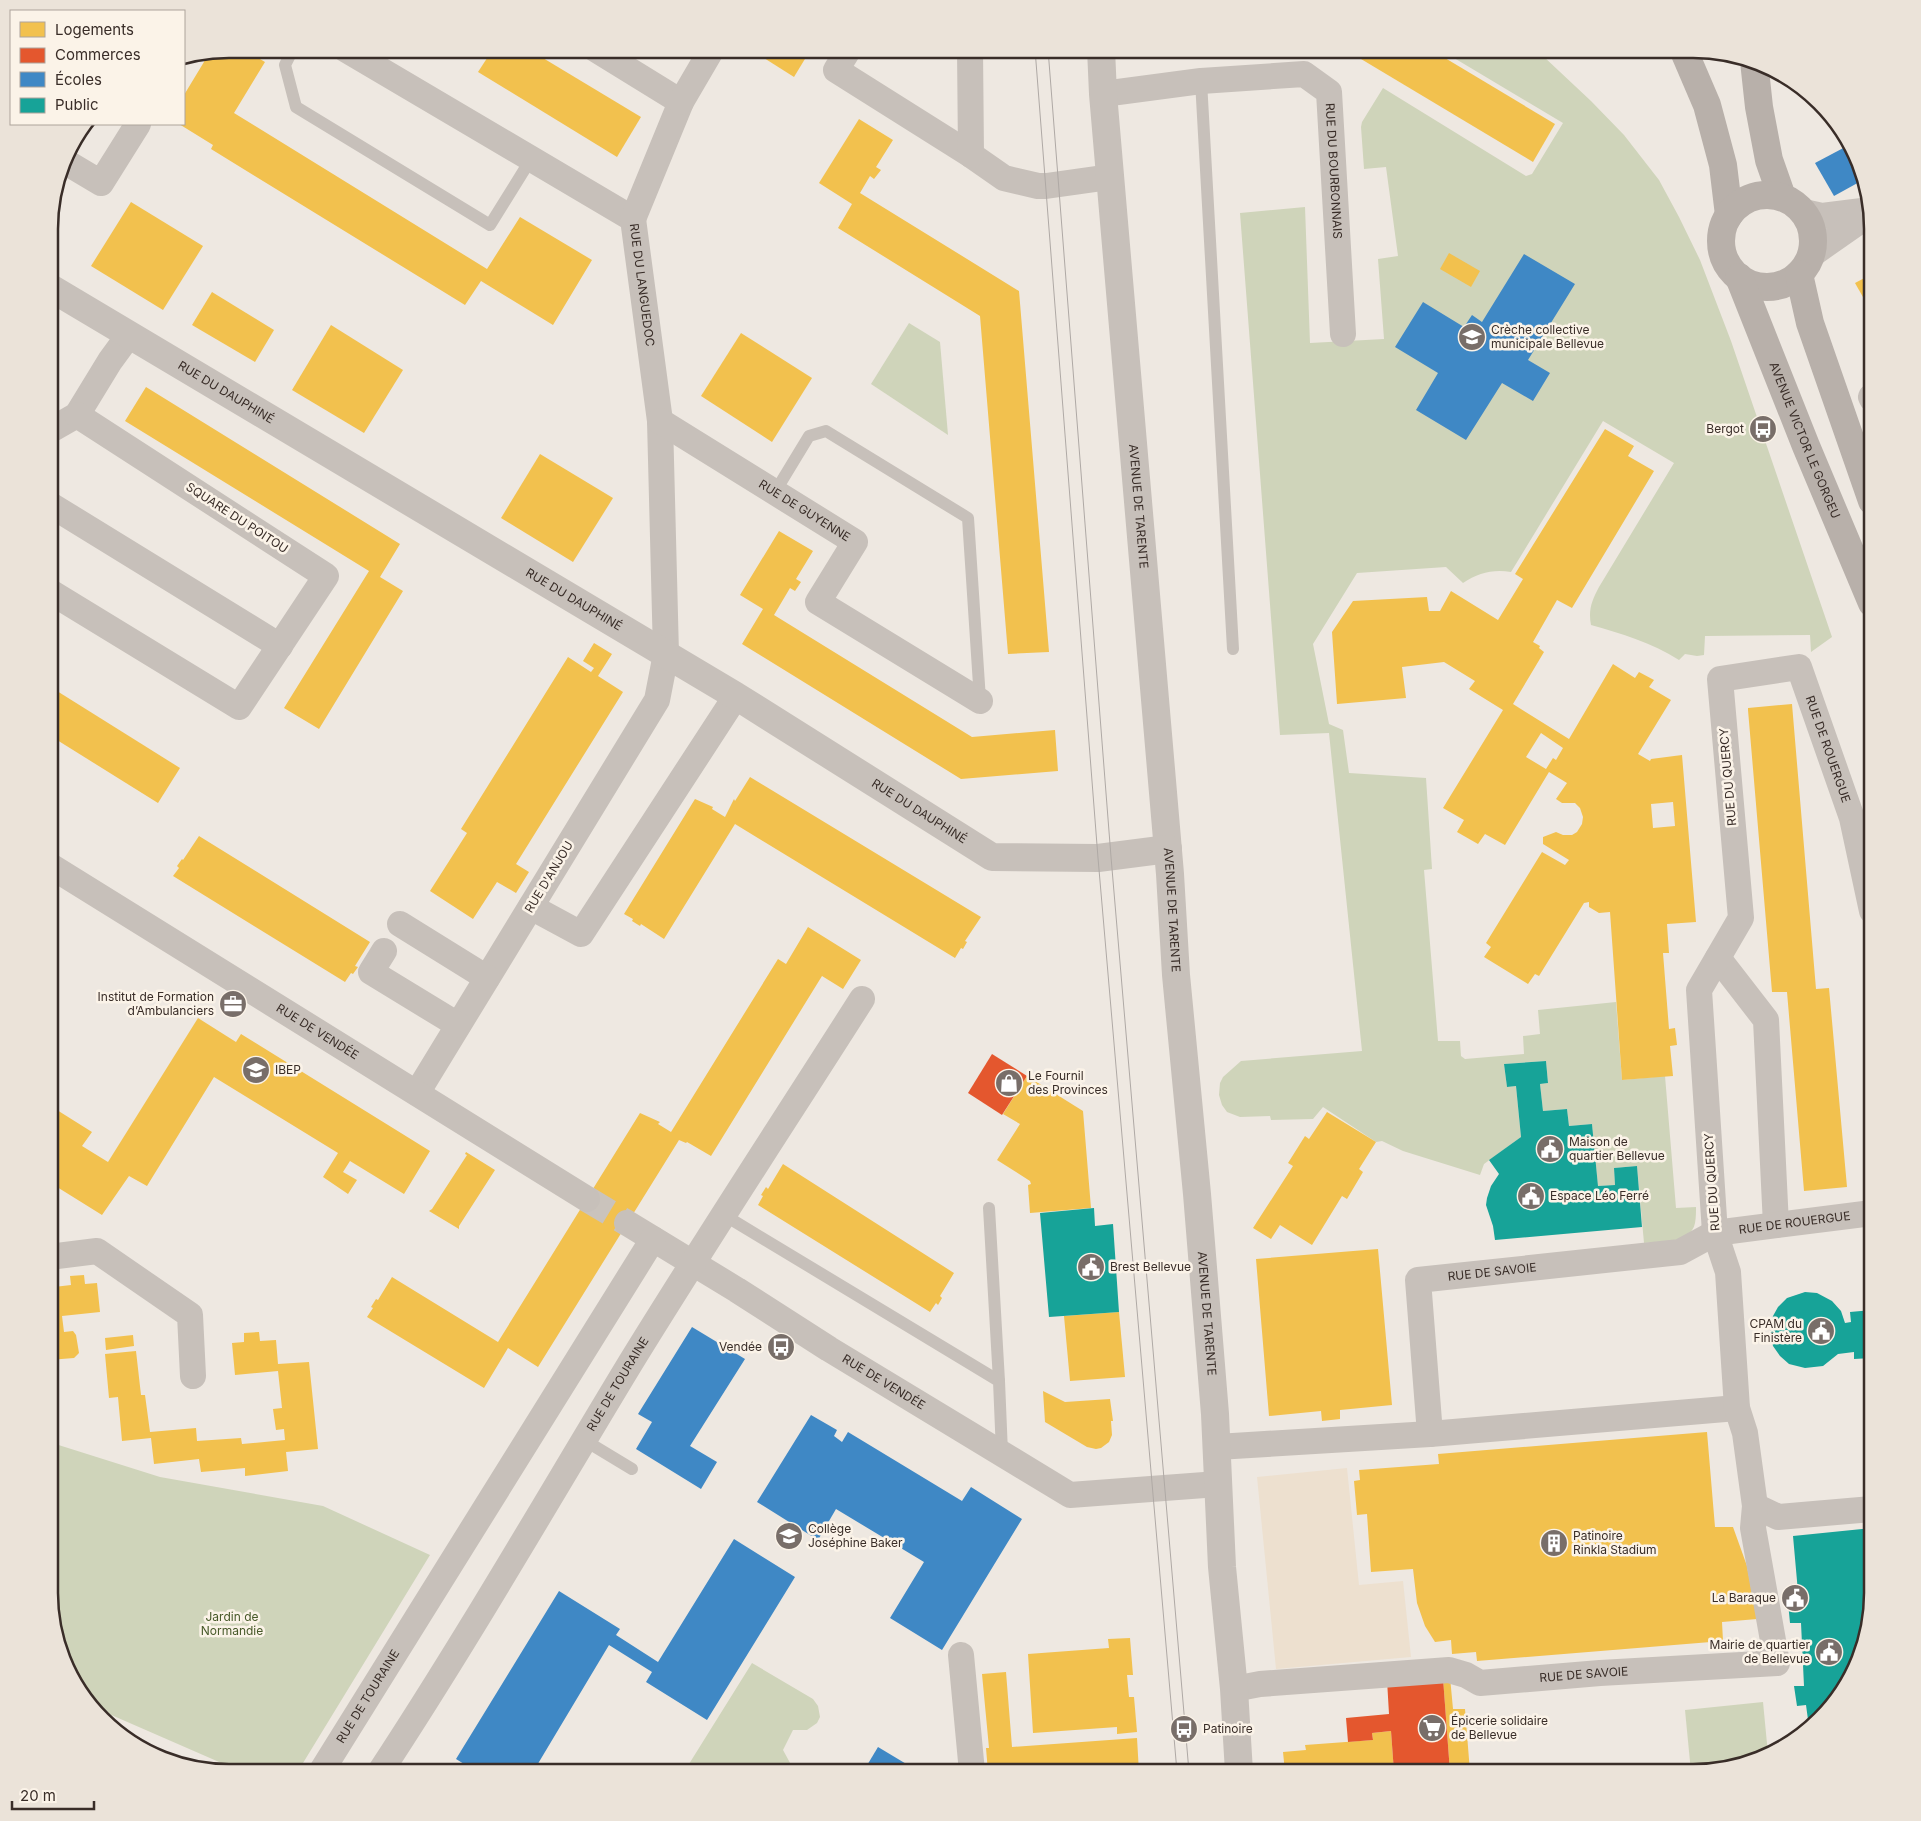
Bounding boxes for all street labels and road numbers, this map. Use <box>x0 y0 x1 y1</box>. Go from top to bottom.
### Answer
street label: RUE DU BOURBONNAIS <box>1323 102 1346 240</box>
street label: RUE DU LANGUEDOC <box>627 222 658 348</box>
street label: RUE DU DAUPHINÉ <box>175 357 277 426</box>
street label: AVENUE VICTOR LE GORGEU <box>1766 360 1844 521</box>
street label: AVENUE DE TARENTE <box>1126 444 1152 569</box>
street label: RUE DE GUYENNE <box>756 476 853 544</box>
street label: SQUARE DU POITOU <box>183 479 291 556</box>
street label: RUE DU DAUPHINÉ <box>523 565 625 634</box>
street label: RUE DE ROUERGUE <box>1803 694 1854 805</box>
street label: RUE DU QUERCY <box>1716 727 1739 827</box>
street label: RUE DU DAUPHINÉ <box>869 775 970 846</box>
street label: RUE D'ANJOU <box>521 838 576 915</box>
street label: AVENUE DE TARENTE <box>1161 847 1184 973</box>
street label: RUE DE VENDÉE <box>274 1000 362 1062</box>
street label: RUE DU QUERCY <box>1701 1133 1722 1232</box>
street label: RUE DE ROUERGUE <box>1738 1208 1851 1237</box>
street label: AVENUE DE TARENTE <box>1195 1251 1220 1376</box>
street label: RUE DE SAVOIE <box>1447 1259 1537 1284</box>
street label: RUE DE TOURAINE <box>583 1334 652 1434</box>
street label: RUE DE VENDÉE <box>840 1351 928 1413</box>
street label: RUE DE TOURAINE <box>333 1647 402 1746</box>
street label: RUE DE SAVOIE <box>1539 1663 1629 1685</box>

